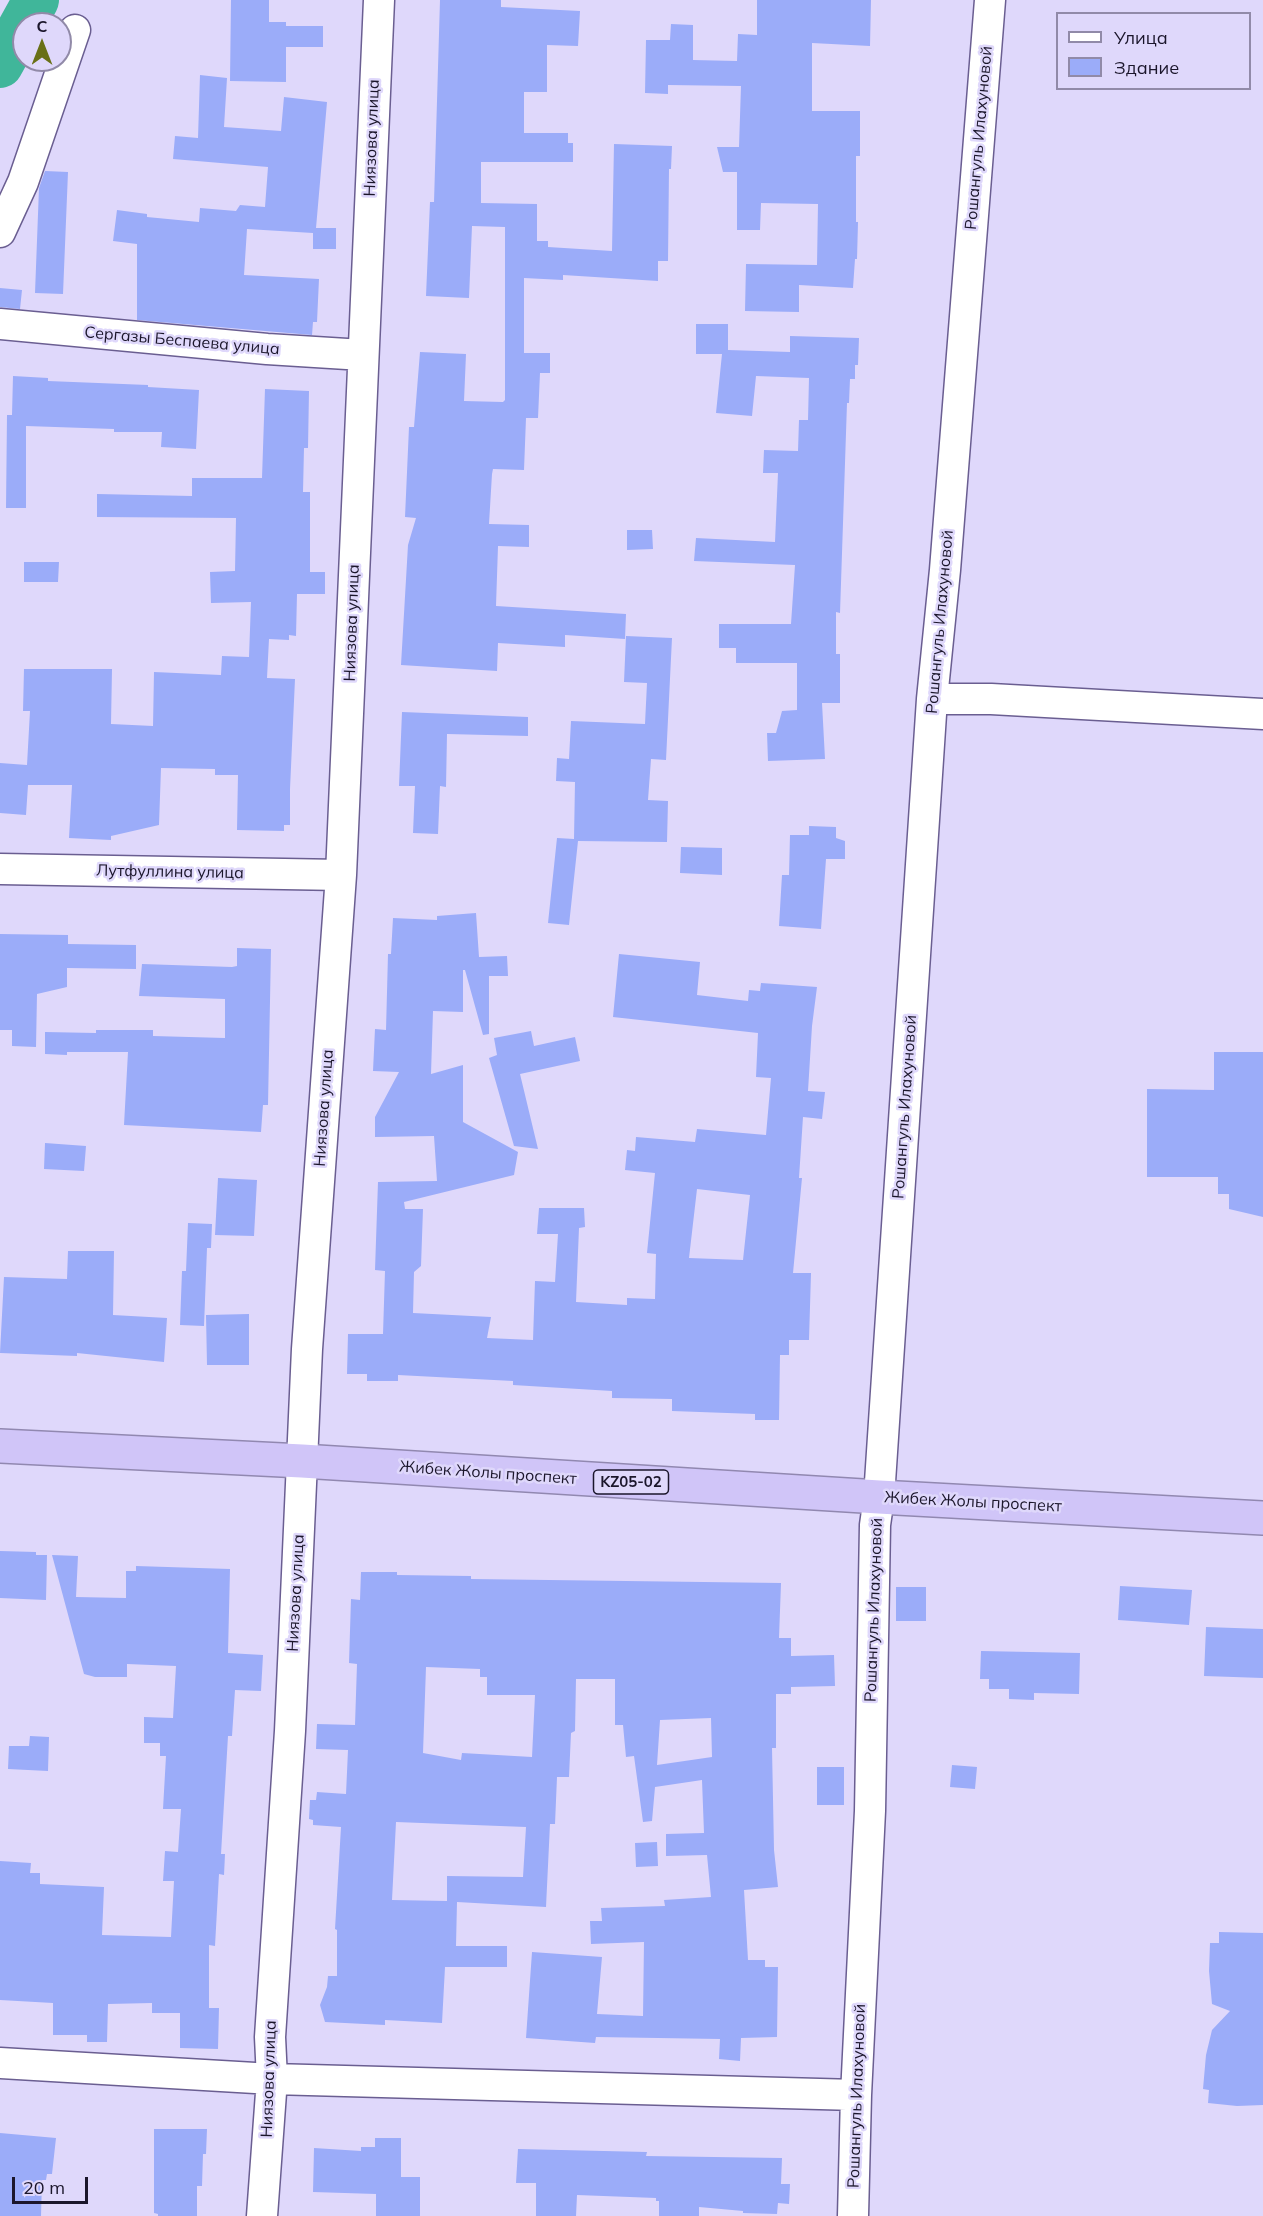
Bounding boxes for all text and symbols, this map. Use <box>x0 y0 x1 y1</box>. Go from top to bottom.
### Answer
north arrow <box>12 12 72 72</box>
legend <box>1056 12 1251 90</box>
text: С <box>37 16 47 36</box>
text: Улица <box>1114 26 1168 49</box>
street label: Рошангуль Илахуновой <box>961 45 997 231</box>
text: Здание <box>1114 56 1179 79</box>
street label: Ниязова улица <box>360 79 384 197</box>
street label: Сергазы Беспаева улица <box>84 323 280 359</box>
street label: Рошангуль Илахуновой <box>922 529 958 715</box>
street label: Ниязова улица <box>340 564 364 682</box>
street label: Лутфуллина улица <box>96 861 244 883</box>
street label: Рошангуль Илахуновой <box>889 1014 921 1200</box>
street label: Ниязова улица <box>310 1049 338 1167</box>
street label: Жибек Жолы проспект <box>399 1457 577 1489</box>
road number: KZ05-02 <box>594 1470 668 1494</box>
street label: Жибек Жолы проспект <box>884 1488 1062 1516</box>
street label: Рошангуль Илахуновой <box>861 1517 887 1703</box>
street label: Ниязова улица <box>283 1534 309 1652</box>
street label: Рошангуль Илахуновой <box>844 2003 870 2189</box>
street label: Ниязова улица <box>257 2020 281 2138</box>
scale bar <box>15 2165 92 2203</box>
text: 20 m <box>23 2176 65 2199</box>

